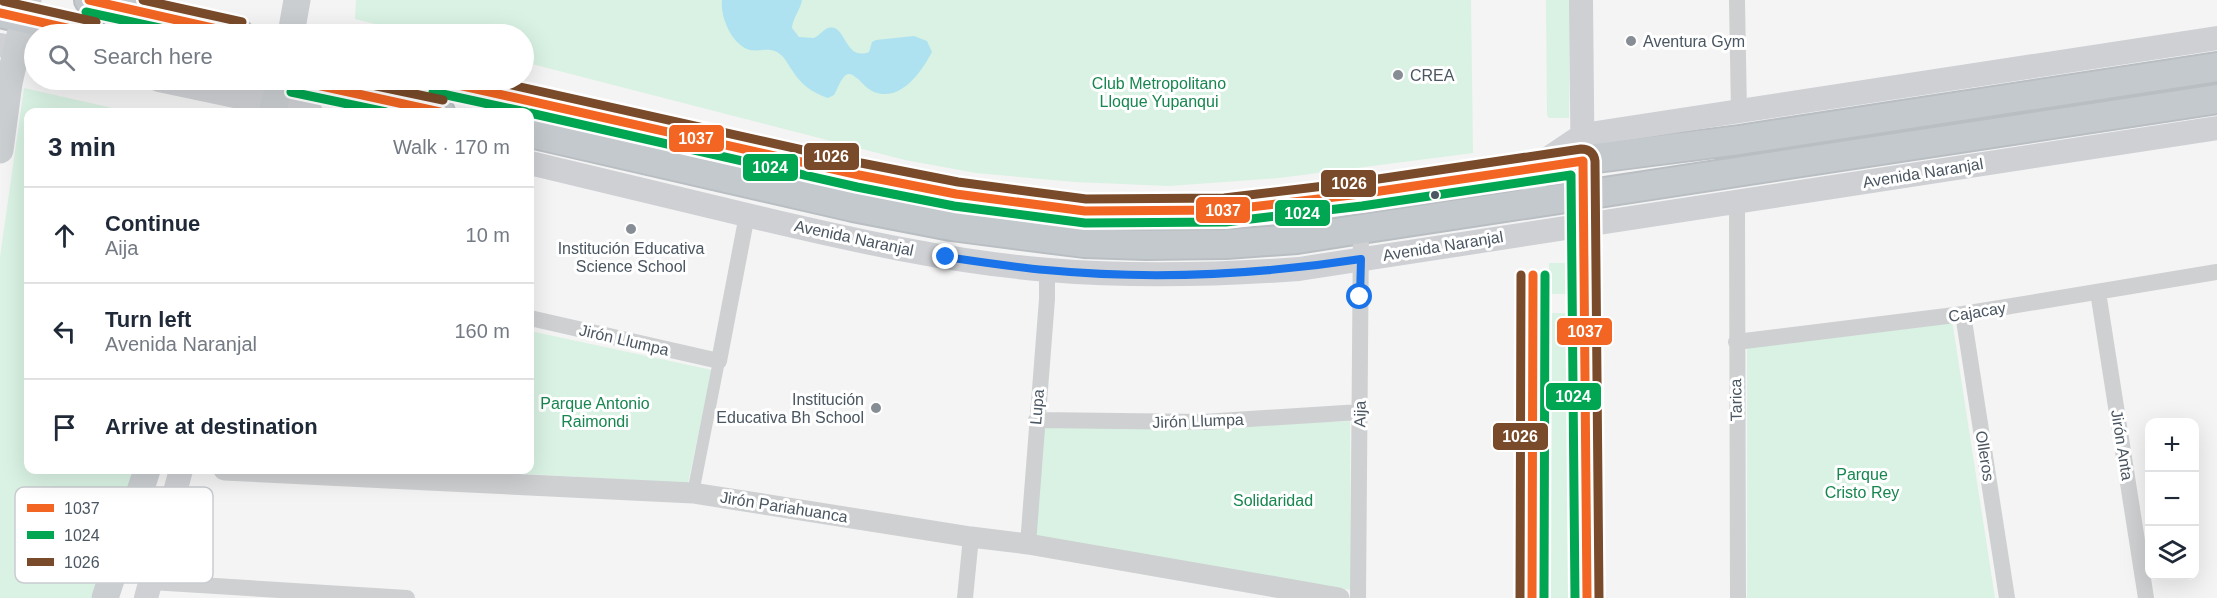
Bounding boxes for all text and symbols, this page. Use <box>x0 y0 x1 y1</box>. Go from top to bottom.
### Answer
search box <box>24 24 534 90</box>
place label: Aventura Gym <box>1643 33 1745 50</box>
marker: Aventura Gym <box>1624 34 1638 48</box>
icon: search <box>45 41 78 74</box>
text: Search here <box>93 44 213 69</box>
place label: CREA <box>1410 67 1455 84</box>
marker: CREA <box>1391 68 1405 82</box>
park label: Club Metropolitano Lloque Yupanqui <box>1092 75 1226 110</box>
line badge: 1037 <box>668 124 725 153</box>
text: 1037 <box>678 130 714 147</box>
text: 3 min <box>48 132 116 162</box>
text: Walk · 170 m <box>393 136 510 158</box>
line badge: 1026 <box>803 142 860 171</box>
text: 1026 <box>813 148 849 165</box>
line badge: 1024 <box>742 153 799 182</box>
street label: Avenida Naranjal <box>1862 155 1984 191</box>
text: 1024 <box>752 159 788 176</box>
line badge: 1026 <box>1320 169 1377 198</box>
text: 1026 <box>1331 175 1367 192</box>
unlabelled marker <box>1429 189 1441 201</box>
line badge: 1037 <box>1195 196 1251 224</box>
line badge: 1024 <box>1274 199 1331 227</box>
text: 1037 <box>1205 202 1241 219</box>
text: 1024 <box>1284 205 1320 222</box>
text: Continue <box>105 211 200 236</box>
street label: Avenida Naranjal <box>793 217 915 259</box>
icon: ahead <box>48 219 81 252</box>
marker: Institución Educativa Science School <box>624 222 638 236</box>
text: 10 m <box>466 224 510 246</box>
street label: Avenida Naranjal <box>1382 228 1504 264</box>
text: Aija <box>105 237 138 259</box>
place label: Institución Educativa Science School <box>558 240 704 275</box>
route end <box>932 243 958 269</box>
route start <box>1346 283 1372 309</box>
street label: Cajacay <box>1947 299 2007 325</box>
text: Turn left <box>105 307 191 332</box>
icon: left <box>48 315 81 348</box>
line badge: 1037 <box>1556 317 1613 346</box>
text: 160 m <box>454 320 510 342</box>
street label: Jirón Llumpa <box>577 321 671 359</box>
text: 1037 <box>1567 323 1603 340</box>
text: Avenida Naranjal <box>105 333 257 355</box>
street label: Tarica <box>1727 378 1745 421</box>
line badge: 1024 <box>1545 382 1602 411</box>
street label: Lupa <box>1027 388 1047 425</box>
text: 1024 <box>1555 388 1591 405</box>
place label: Institución Educativa Bh School <box>716 391 864 426</box>
park label: Parque Antonio Raimondi <box>540 395 650 430</box>
street label: Aija <box>1351 400 1369 427</box>
marker: Institución Educativa Bh School <box>869 401 883 415</box>
street label: Jirón Anta <box>2108 409 2136 482</box>
icon: arrive <box>48 411 81 444</box>
street label: Jirón Llumpa <box>1152 411 1244 431</box>
text: Arrive at destination <box>105 414 318 439</box>
map controls <box>2145 418 2199 580</box>
button: + <box>2145 418 2199 472</box>
line badge: 1026 <box>1492 422 1549 451</box>
text: 1026 <box>1502 428 1538 445</box>
street label: Olleros <box>1973 430 1997 482</box>
park label: Parque Cristo Rey <box>1825 466 1899 501</box>
button: − <box>2145 472 2199 526</box>
legend <box>15 487 213 583</box>
street label: Jirón Pariahuanca <box>719 489 849 525</box>
park label: Solidaridad <box>1233 492 1313 509</box>
text: 1037 <box>64 500 100 517</box>
button: layers <box>2145 526 2199 580</box>
text: 1024 <box>64 527 100 544</box>
text: 1026 <box>64 554 100 571</box>

